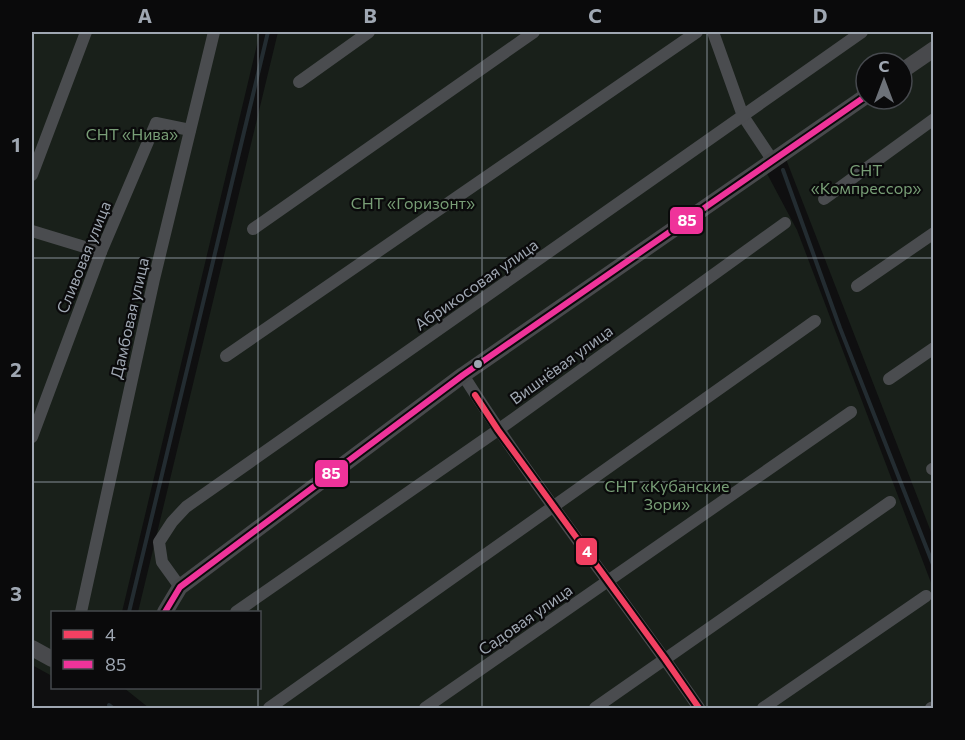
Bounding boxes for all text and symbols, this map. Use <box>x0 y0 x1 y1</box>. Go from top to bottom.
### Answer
text: A <box>138 3 152 27</box>
text: B <box>363 3 377 27</box>
text: C <box>588 3 602 27</box>
text: D <box>813 3 827 27</box>
north arrow <box>854 51 914 111</box>
text: С <box>879 56 890 75</box>
park label: СНТ «Нива» <box>86 124 178 143</box>
text: 1 <box>11 132 21 156</box>
park label: СНТ «Компрессор» <box>811 160 921 197</box>
park label: СНТ «Горизонт» <box>351 193 475 212</box>
street label: Сливовая улица <box>52 198 114 316</box>
line badge: 85 <box>669 206 704 235</box>
text: 85 <box>677 210 697 229</box>
street label: Абрикосовая улица <box>411 234 541 334</box>
street label: Дамбовая улица <box>106 256 152 380</box>
street label: Вишнёвая улица <box>506 320 616 408</box>
text: 2 <box>10 357 22 381</box>
unlabelled marker <box>472 358 484 370</box>
line badge: 85 <box>314 459 349 488</box>
text: 85 <box>321 463 341 482</box>
park label: СНТ «Кубанские Зори» <box>604 476 730 513</box>
line badge: 4 <box>575 537 598 566</box>
text: 4 <box>582 541 592 560</box>
street label: Садовая улица <box>474 580 576 658</box>
text: 3 <box>10 581 22 605</box>
legend <box>51 611 261 689</box>
text: 4 <box>105 623 116 645</box>
text: 85 <box>105 653 126 675</box>

